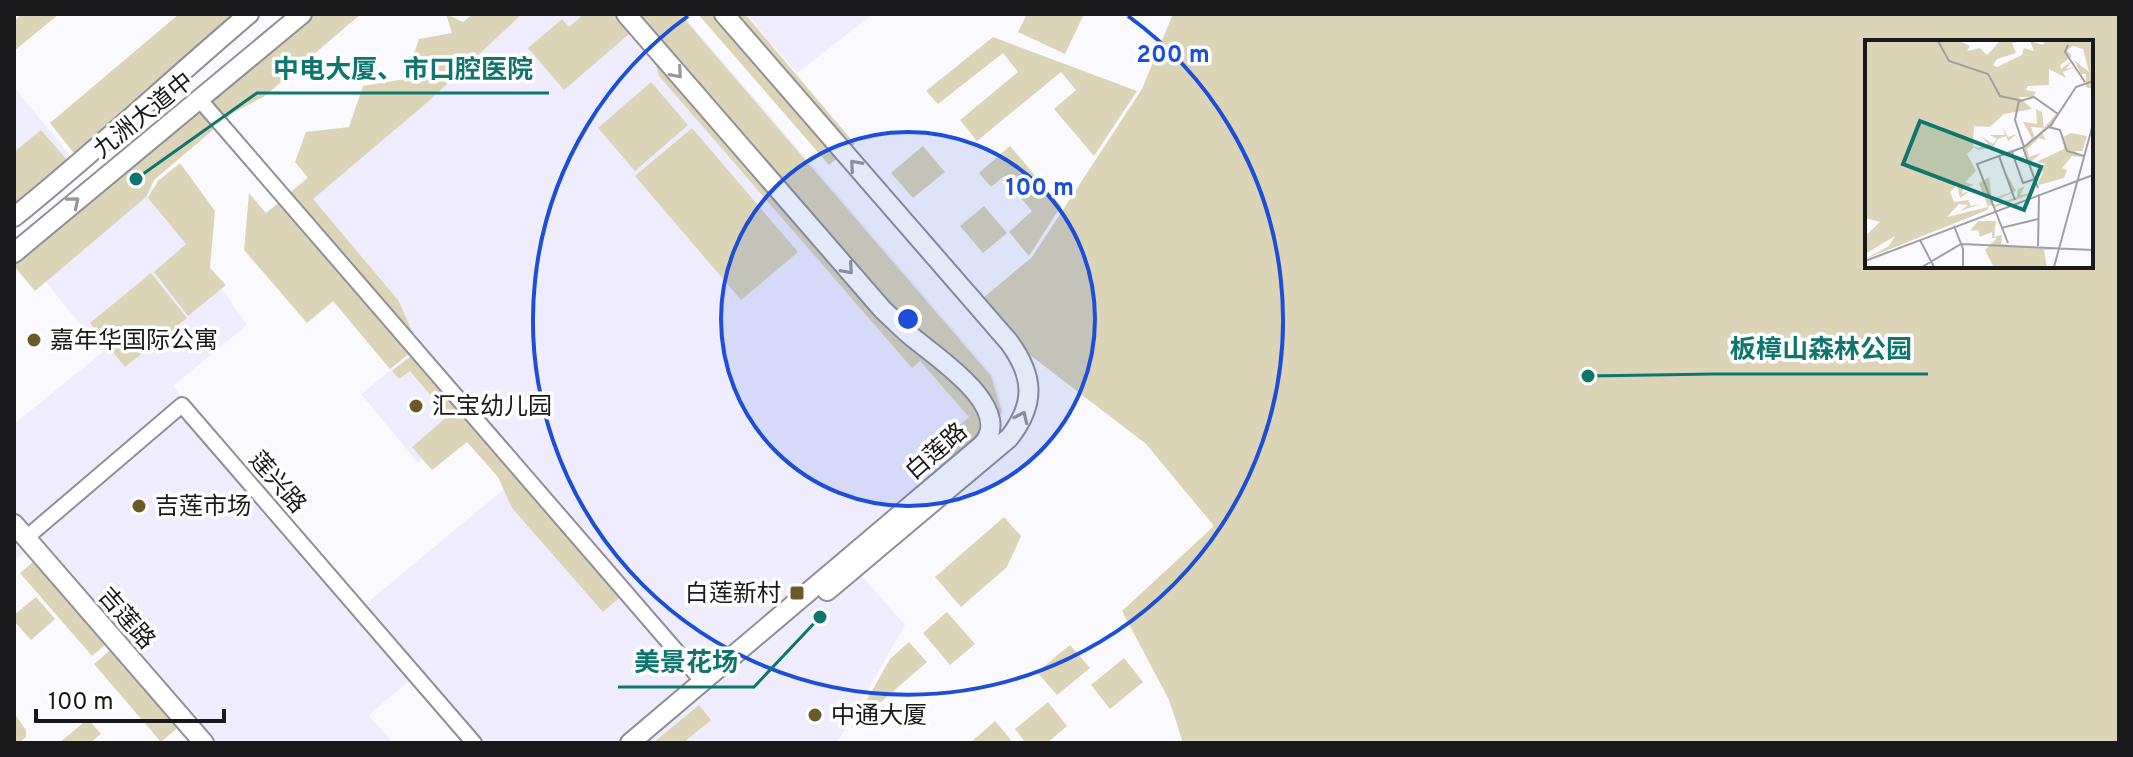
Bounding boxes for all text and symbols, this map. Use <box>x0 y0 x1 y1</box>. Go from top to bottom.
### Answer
inset map <box>1865 40 2093 268</box>
text: 200 m <box>1136 41 1210 71</box>
callout: 中电大厦、市口腔医院 <box>257 43 549 93</box>
text: 中电大厦、市口腔医院 <box>273 55 533 88</box>
one-way arrow <box>668 63 682 78</box>
street label: 九洲大道中 <box>88 67 200 166</box>
one-way arrow <box>850 159 865 174</box>
text: 100 m <box>1006 174 1074 204</box>
one-way arrow <box>64 197 79 212</box>
one-way arrow <box>838 260 853 275</box>
centre of rings <box>894 305 922 333</box>
callout: 板樟山森林公园 <box>1714 324 1928 374</box>
place label: 嘉年华国际公寓 <box>50 327 218 357</box>
marker: 嘉年华国际公寓 <box>25 331 43 349</box>
text: 板樟山森林公园 <box>1730 335 1912 368</box>
place label: 汇宝幼儿园 <box>432 393 552 423</box>
marker: 汇宝幼儿园 <box>407 397 425 415</box>
one-way arrow <box>1012 410 1028 425</box>
street label: 白莲路 <box>900 418 974 487</box>
street label: 莲兴路 <box>242 446 311 520</box>
place label: 吉莲市场 <box>155 493 251 523</box>
marker: 吉莲市场 <box>130 497 148 515</box>
place label: 白莲新村 <box>685 580 781 610</box>
street label: 吉莲路 <box>91 582 160 656</box>
marker: 白莲新村 <box>788 584 806 602</box>
callout: 美景花场 <box>618 637 754 687</box>
text: 美景花场 <box>634 648 738 681</box>
scale bar <box>36 673 224 723</box>
text: 100 m <box>48 688 114 718</box>
place label: 中通大厦 <box>831 702 927 732</box>
marker: 中通大厦 <box>806 706 824 724</box>

